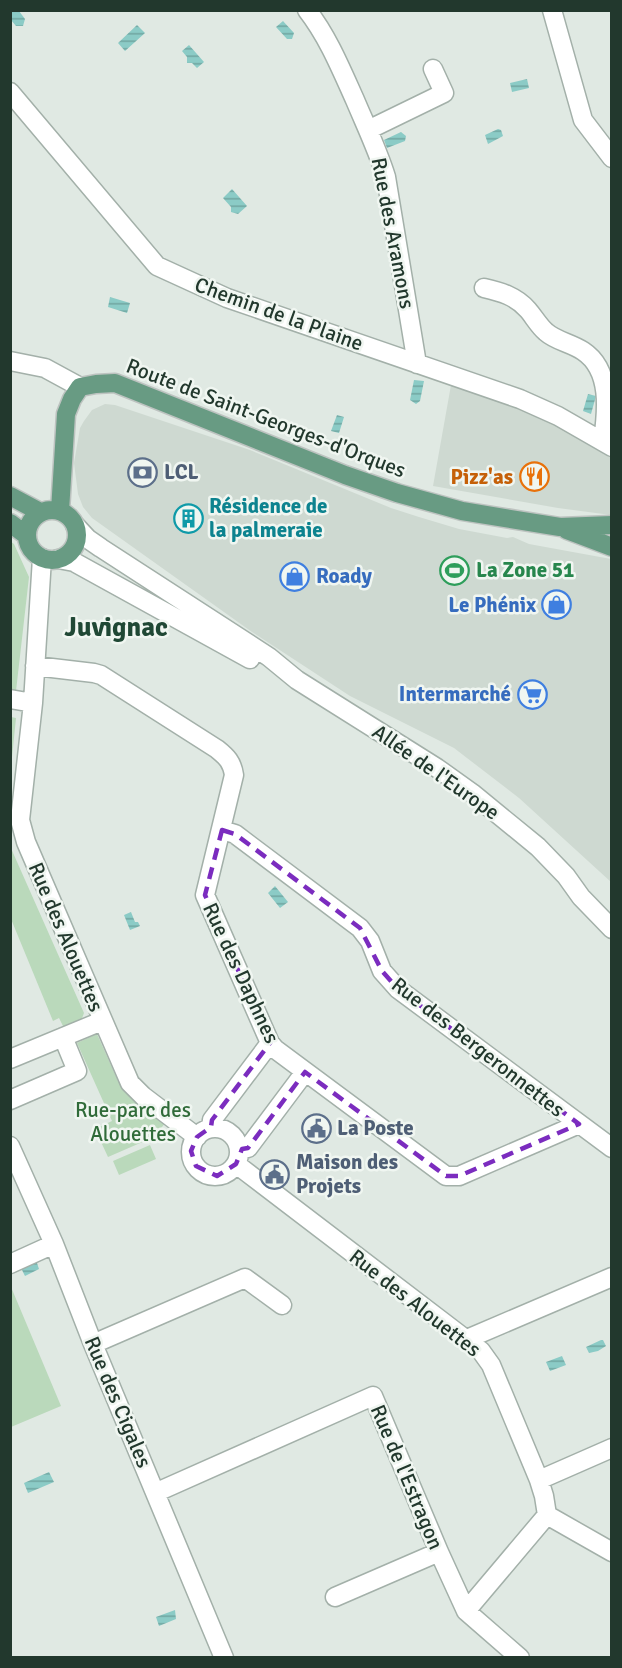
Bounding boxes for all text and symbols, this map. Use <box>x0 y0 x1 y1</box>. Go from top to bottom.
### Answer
street label: Rue des Aramons <box>366 155 420 311</box>
street label: Chemin de la Plaine <box>191 271 367 357</box>
street label: Route de Saint-Georges-d'Orques <box>123 353 409 483</box>
bank icon: LCL <box>127 456 159 488</box>
place label: LCL <box>164 459 198 485</box>
restaurant icon: Pizz'as <box>518 461 550 493</box>
place label: Pizz'as <box>451 464 513 490</box>
place label: Résidence de la palmeraie <box>209 493 327 543</box>
building icon: Résidence de la palmeraie <box>172 502 204 534</box>
sports icon: La Zone 51 <box>439 554 471 586</box>
place label: La Zone 51 <box>476 557 574 583</box>
shop icon: Roady <box>279 560 311 592</box>
place label: Roady <box>316 563 373 589</box>
shop icon: Le Phénix <box>541 589 573 621</box>
place label: Le Phénix <box>448 592 537 618</box>
district label: Juvignac <box>64 611 168 644</box>
supermarket icon: Intermarché <box>516 678 548 710</box>
place label: Intermarché <box>399 681 511 707</box>
street label: Allée de l'Europe <box>367 719 505 825</box>
street label: Rue des Alouettes <box>23 858 109 1016</box>
street label: Rue des Daphnes <box>197 899 285 1047</box>
street label: Rue des Bergeronnettes <box>386 971 570 1123</box>
park label: Rue-parc des Alouettes <box>75 1097 191 1147</box>
public building icon: La Poste <box>300 1112 332 1144</box>
place label: La Poste <box>337 1115 414 1141</box>
place label: Maison des Projets <box>296 1149 398 1199</box>
public building icon: Maison des Projets <box>259 1158 291 1190</box>
street label: Rue des Alouettes <box>344 1244 486 1362</box>
street label: Rue des Cigales <box>79 1333 157 1471</box>
street label: Rue de l'Estragon <box>365 1401 449 1553</box>

